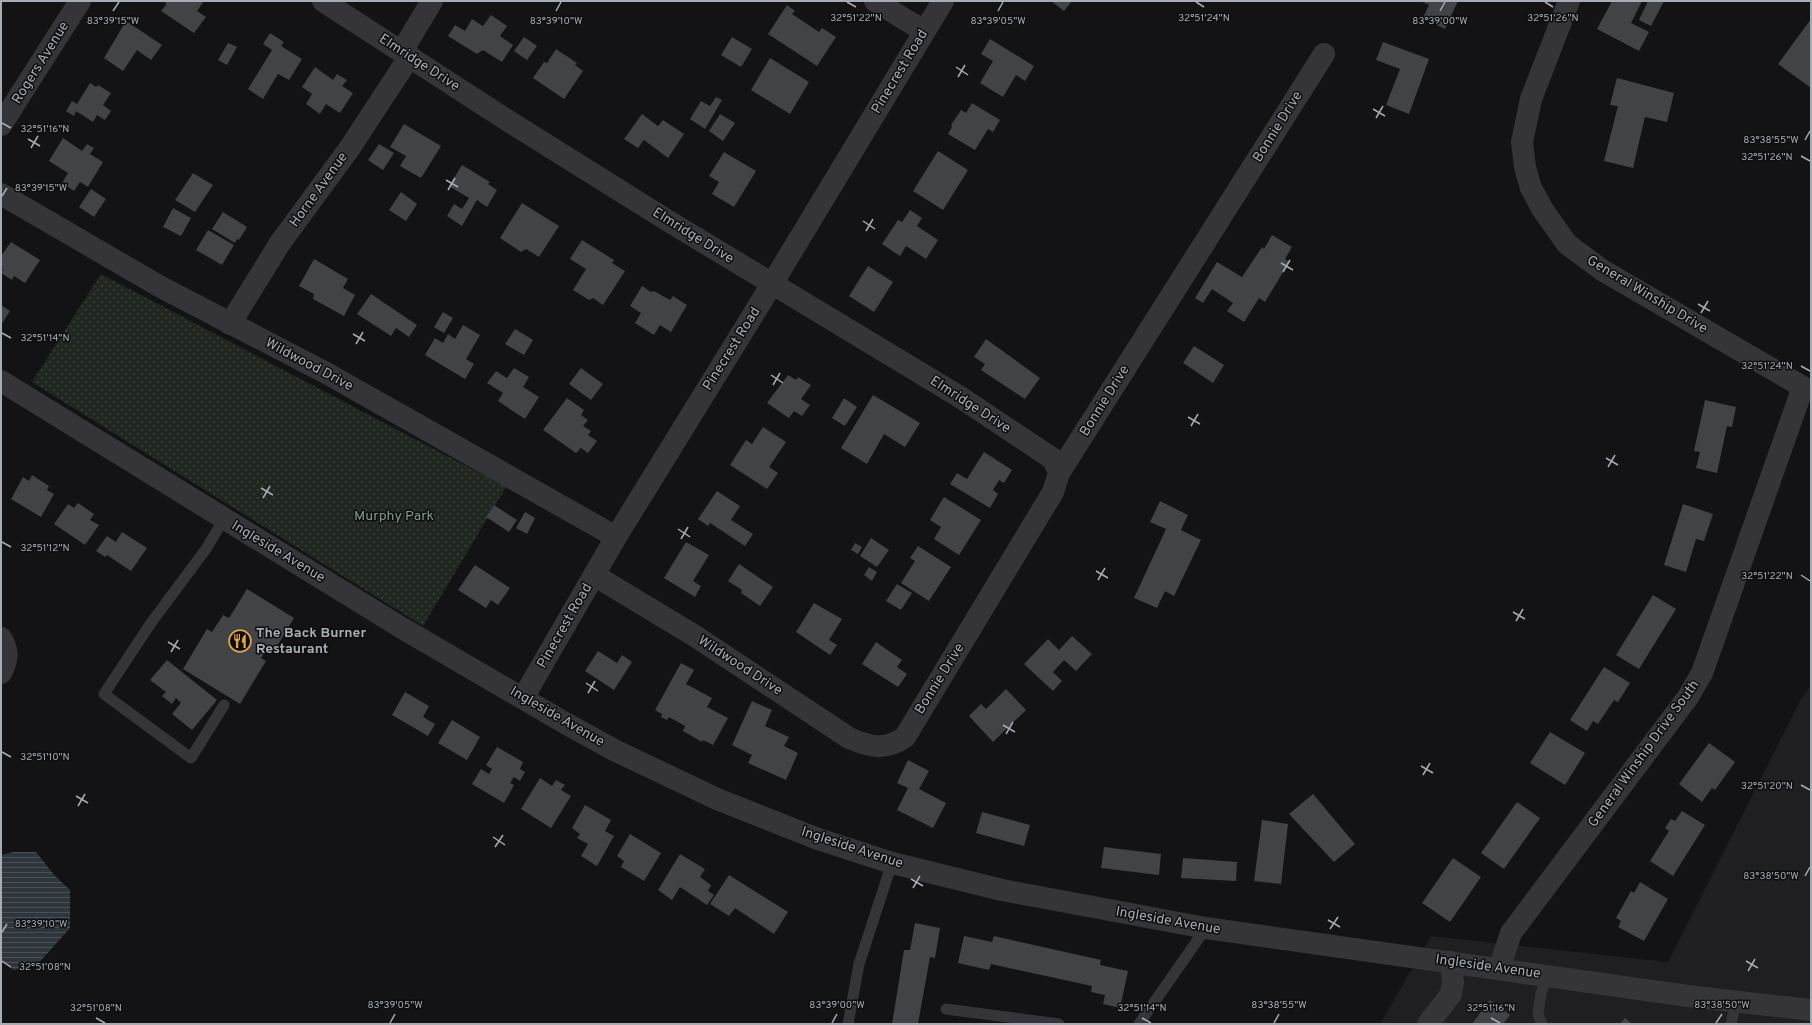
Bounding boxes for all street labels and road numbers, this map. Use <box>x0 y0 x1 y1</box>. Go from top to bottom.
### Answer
street label: Rogers Avenue <box>9 19 73 107</box>
street label: Pinecrest Road <box>868 27 932 117</box>
street label: Elmridge Drive <box>375 31 463 95</box>
street label: Bonnie Drive <box>1249 88 1307 166</box>
street label: Horne Avenue <box>286 149 352 231</box>
street label: Elmridge Drive <box>649 204 737 268</box>
street label: General Winship Drive <box>1584 252 1710 338</box>
street label: Pinecrest Road <box>700 304 764 394</box>
street label: Wildwood Drive <box>262 335 356 395</box>
street label: Bonnie Drive <box>1076 362 1134 440</box>
street label: Elmridge Drive <box>926 373 1014 437</box>
street label: Ingleside Avenue <box>228 517 328 587</box>
street label: Pinecrest Road <box>534 581 596 671</box>
street label: Wildwood Drive <box>695 632 785 700</box>
street label: Bonnie Drive <box>911 640 969 718</box>
street label: General Winship Drive South <box>1585 677 1703 831</box>
street label: Ingleside Avenue <box>507 683 607 751</box>
street label: Ingleside Avenue <box>799 824 905 872</box>
street label: Ingleside Avenue <box>1114 903 1222 939</box>
street label: Ingleside Avenue <box>1434 951 1542 983</box>

